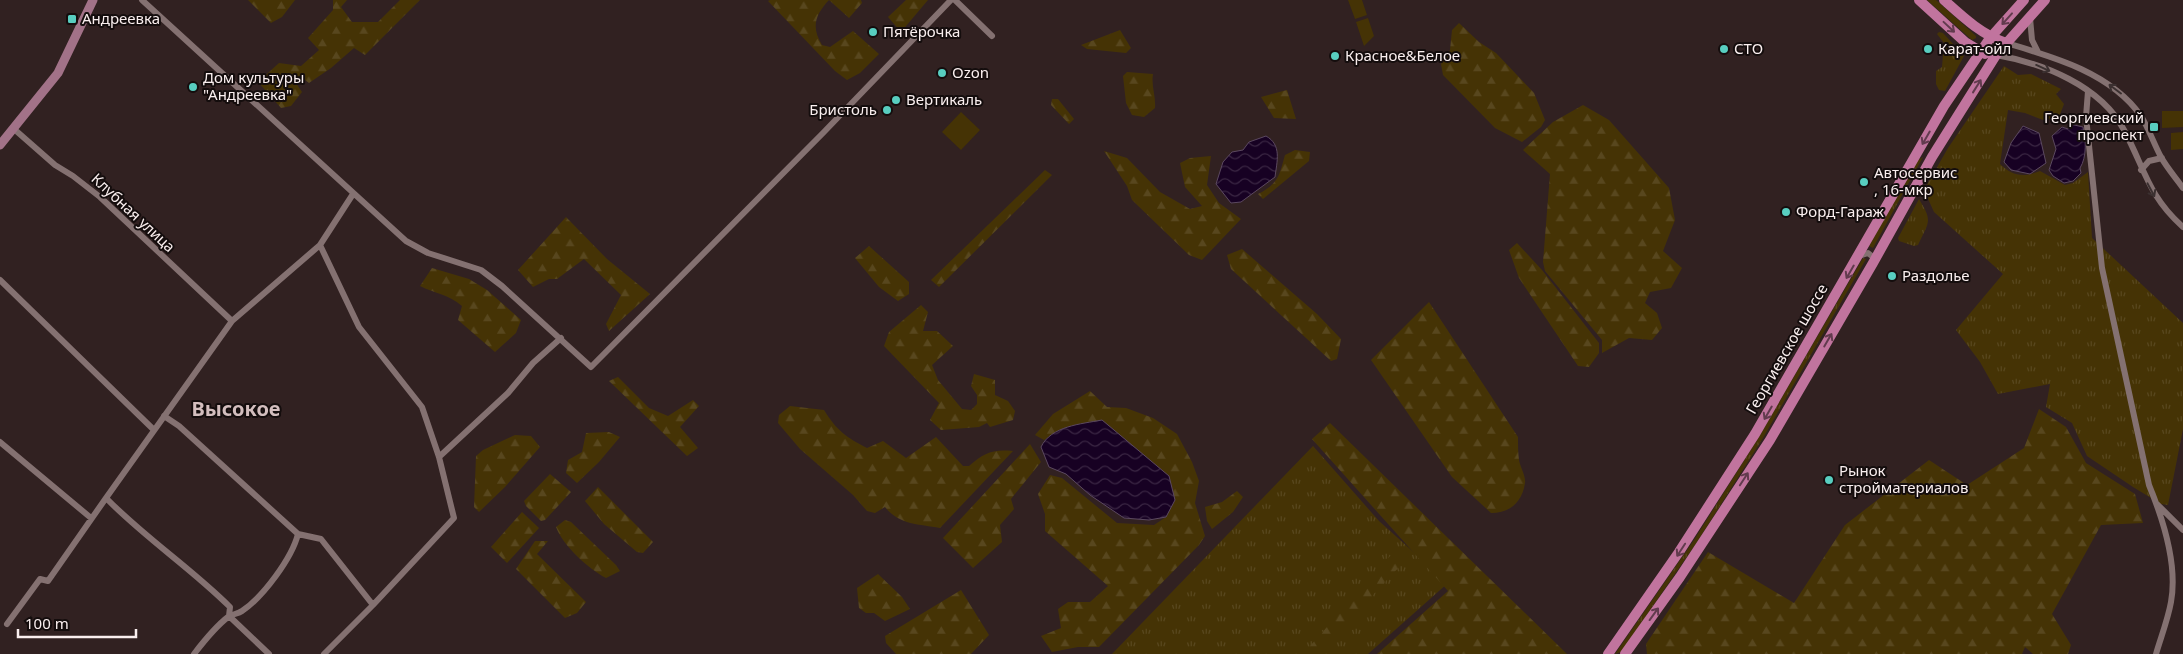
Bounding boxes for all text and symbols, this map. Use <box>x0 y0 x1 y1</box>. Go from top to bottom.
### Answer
place label: Андреевка <box>82 8 160 28</box>
one-way arrow <box>2002 12 2013 25</box>
marker: Андреевка <box>66 13 78 25</box>
place label: Пятёрочка <box>883 21 960 41</box>
one-way arrow <box>1942 21 1955 33</box>
marker: Пятёрочка <box>867 26 879 38</box>
place label: СТО <box>1734 38 1763 58</box>
place label: Карат-ойл <box>1938 38 2011 58</box>
marker: СТО <box>1718 43 1730 55</box>
marker: Карат-ойл <box>1922 43 1934 55</box>
place label: Красное&Белое <box>1345 45 1460 65</box>
marker: Красное&Белое <box>1329 50 1341 62</box>
place label: Ozon <box>952 62 989 82</box>
one-way arrow <box>2035 64 2050 74</box>
place label: Дом культуры "Андреевка" <box>203 67 304 104</box>
marker: Ozon <box>936 67 948 79</box>
one-way arrow <box>1972 79 1982 93</box>
marker: Дом культуры "Андреевка" <box>187 81 199 93</box>
one-way arrow <box>2109 84 2122 95</box>
place label: Вертикаль <box>906 89 982 109</box>
marker: Вертикаль <box>890 94 902 106</box>
place label: Бристоль <box>809 99 877 119</box>
marker: Бристоль <box>881 104 893 116</box>
place label: Георгиевский проспект <box>2044 107 2144 144</box>
marker: Георгиевский проспект <box>2148 121 2160 133</box>
one-way arrow <box>1921 130 1930 145</box>
place label: Автосервис , 16-мкр <box>1874 162 1957 199</box>
street label: Клубная улица <box>88 168 180 256</box>
marker: Автосервис , 16-мкр <box>1858 176 1870 188</box>
one-way arrow <box>2146 182 2156 197</box>
place label: Форд-Гараж <box>1796 201 1885 221</box>
marker: Форд-Гараж <box>1780 206 1792 218</box>
one-way arrow <box>1844 265 1854 279</box>
place label: Раздолье <box>1902 265 1970 285</box>
marker: Раздолье <box>1886 270 1898 282</box>
street label: Георгиевское шоссе <box>1741 280 1832 417</box>
one-way arrow <box>1823 333 1833 348</box>
district label: Высокое <box>191 395 281 422</box>
one-way arrow <box>1762 405 1772 419</box>
place label: Рынок стройматериалов <box>1839 460 1968 497</box>
one-way arrow <box>1739 472 1749 486</box>
marker: Рынок стройматериалов <box>1823 474 1835 486</box>
one-way arrow <box>1676 543 1686 557</box>
scale bar <box>18 606 135 638</box>
one-way arrow <box>1649 608 1659 622</box>
text: 100 m <box>25 613 69 633</box>

